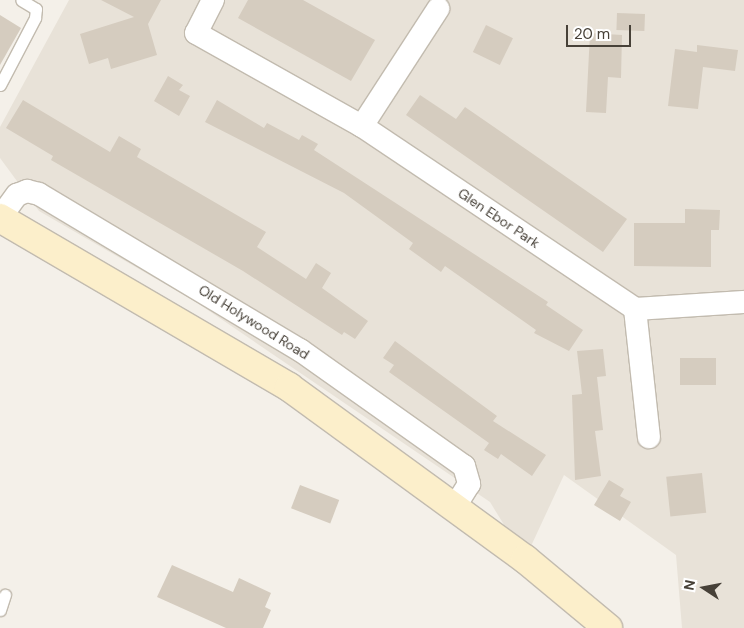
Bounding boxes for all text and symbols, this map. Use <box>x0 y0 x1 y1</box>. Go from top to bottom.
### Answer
scale bar <box>569 15 634 47</box>
text: 20 m <box>574 24 610 44</box>
street label: Glen Ebor Park <box>455 184 543 252</box>
street label: Old Holywood Road <box>196 281 312 363</box>
north arrow <box>679 563 729 613</box>
text: N <box>679 578 699 592</box>

